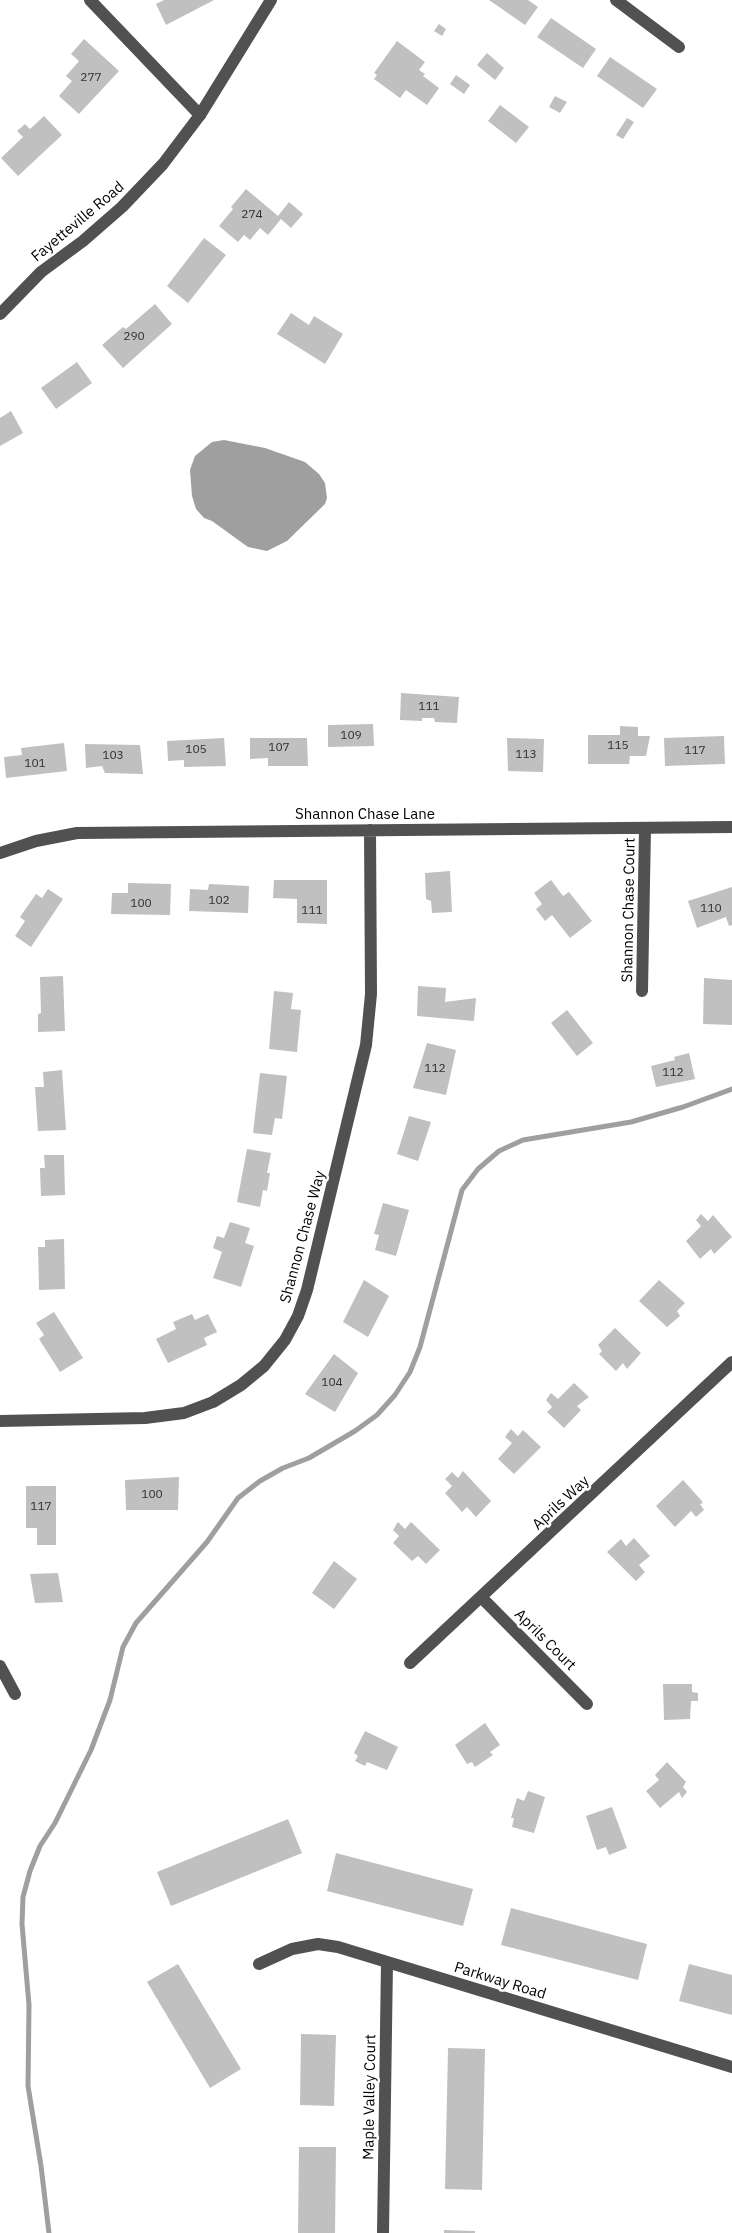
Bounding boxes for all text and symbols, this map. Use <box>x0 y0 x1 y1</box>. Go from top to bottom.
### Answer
house number: 277 <box>80 71 102 85</box>
street label: Fayetteville Road <box>28 178 128 266</box>
house number: 274 <box>241 208 263 222</box>
house number: 290 <box>123 330 145 344</box>
house number: 111 <box>418 700 440 714</box>
house number: 109 <box>340 729 362 743</box>
house number: 115 <box>607 739 629 753</box>
house number: 107 <box>268 741 290 755</box>
house number: 105 <box>185 743 207 757</box>
house number: 117 <box>684 744 706 758</box>
house number: 113 <box>515 748 537 762</box>
house number: 103 <box>102 749 124 763</box>
house number: 101 <box>24 757 46 771</box>
street label: Shannon Chase Lane <box>295 806 435 824</box>
street label: Shannon Chase Court <box>619 837 639 983</box>
house number: 102 <box>208 894 230 908</box>
house number: 100 <box>130 897 152 911</box>
house number: 110 <box>700 902 722 916</box>
house number: 111 <box>301 904 323 918</box>
house number: 112 <box>424 1062 446 1076</box>
house number: 112 <box>662 1066 684 1080</box>
street label: Shannon Chase Way <box>277 1169 329 1305</box>
house number: 104 <box>321 1376 343 1390</box>
street label: Aprils Way <box>529 1472 593 1534</box>
house number: 100 <box>141 1488 163 1502</box>
house number: 117 <box>30 1500 52 1514</box>
street label: Aprils Court <box>511 1606 579 1674</box>
street label: Parkway Road <box>452 1958 548 2004</box>
street label: Maple Valley Court <box>360 2034 380 2160</box>

